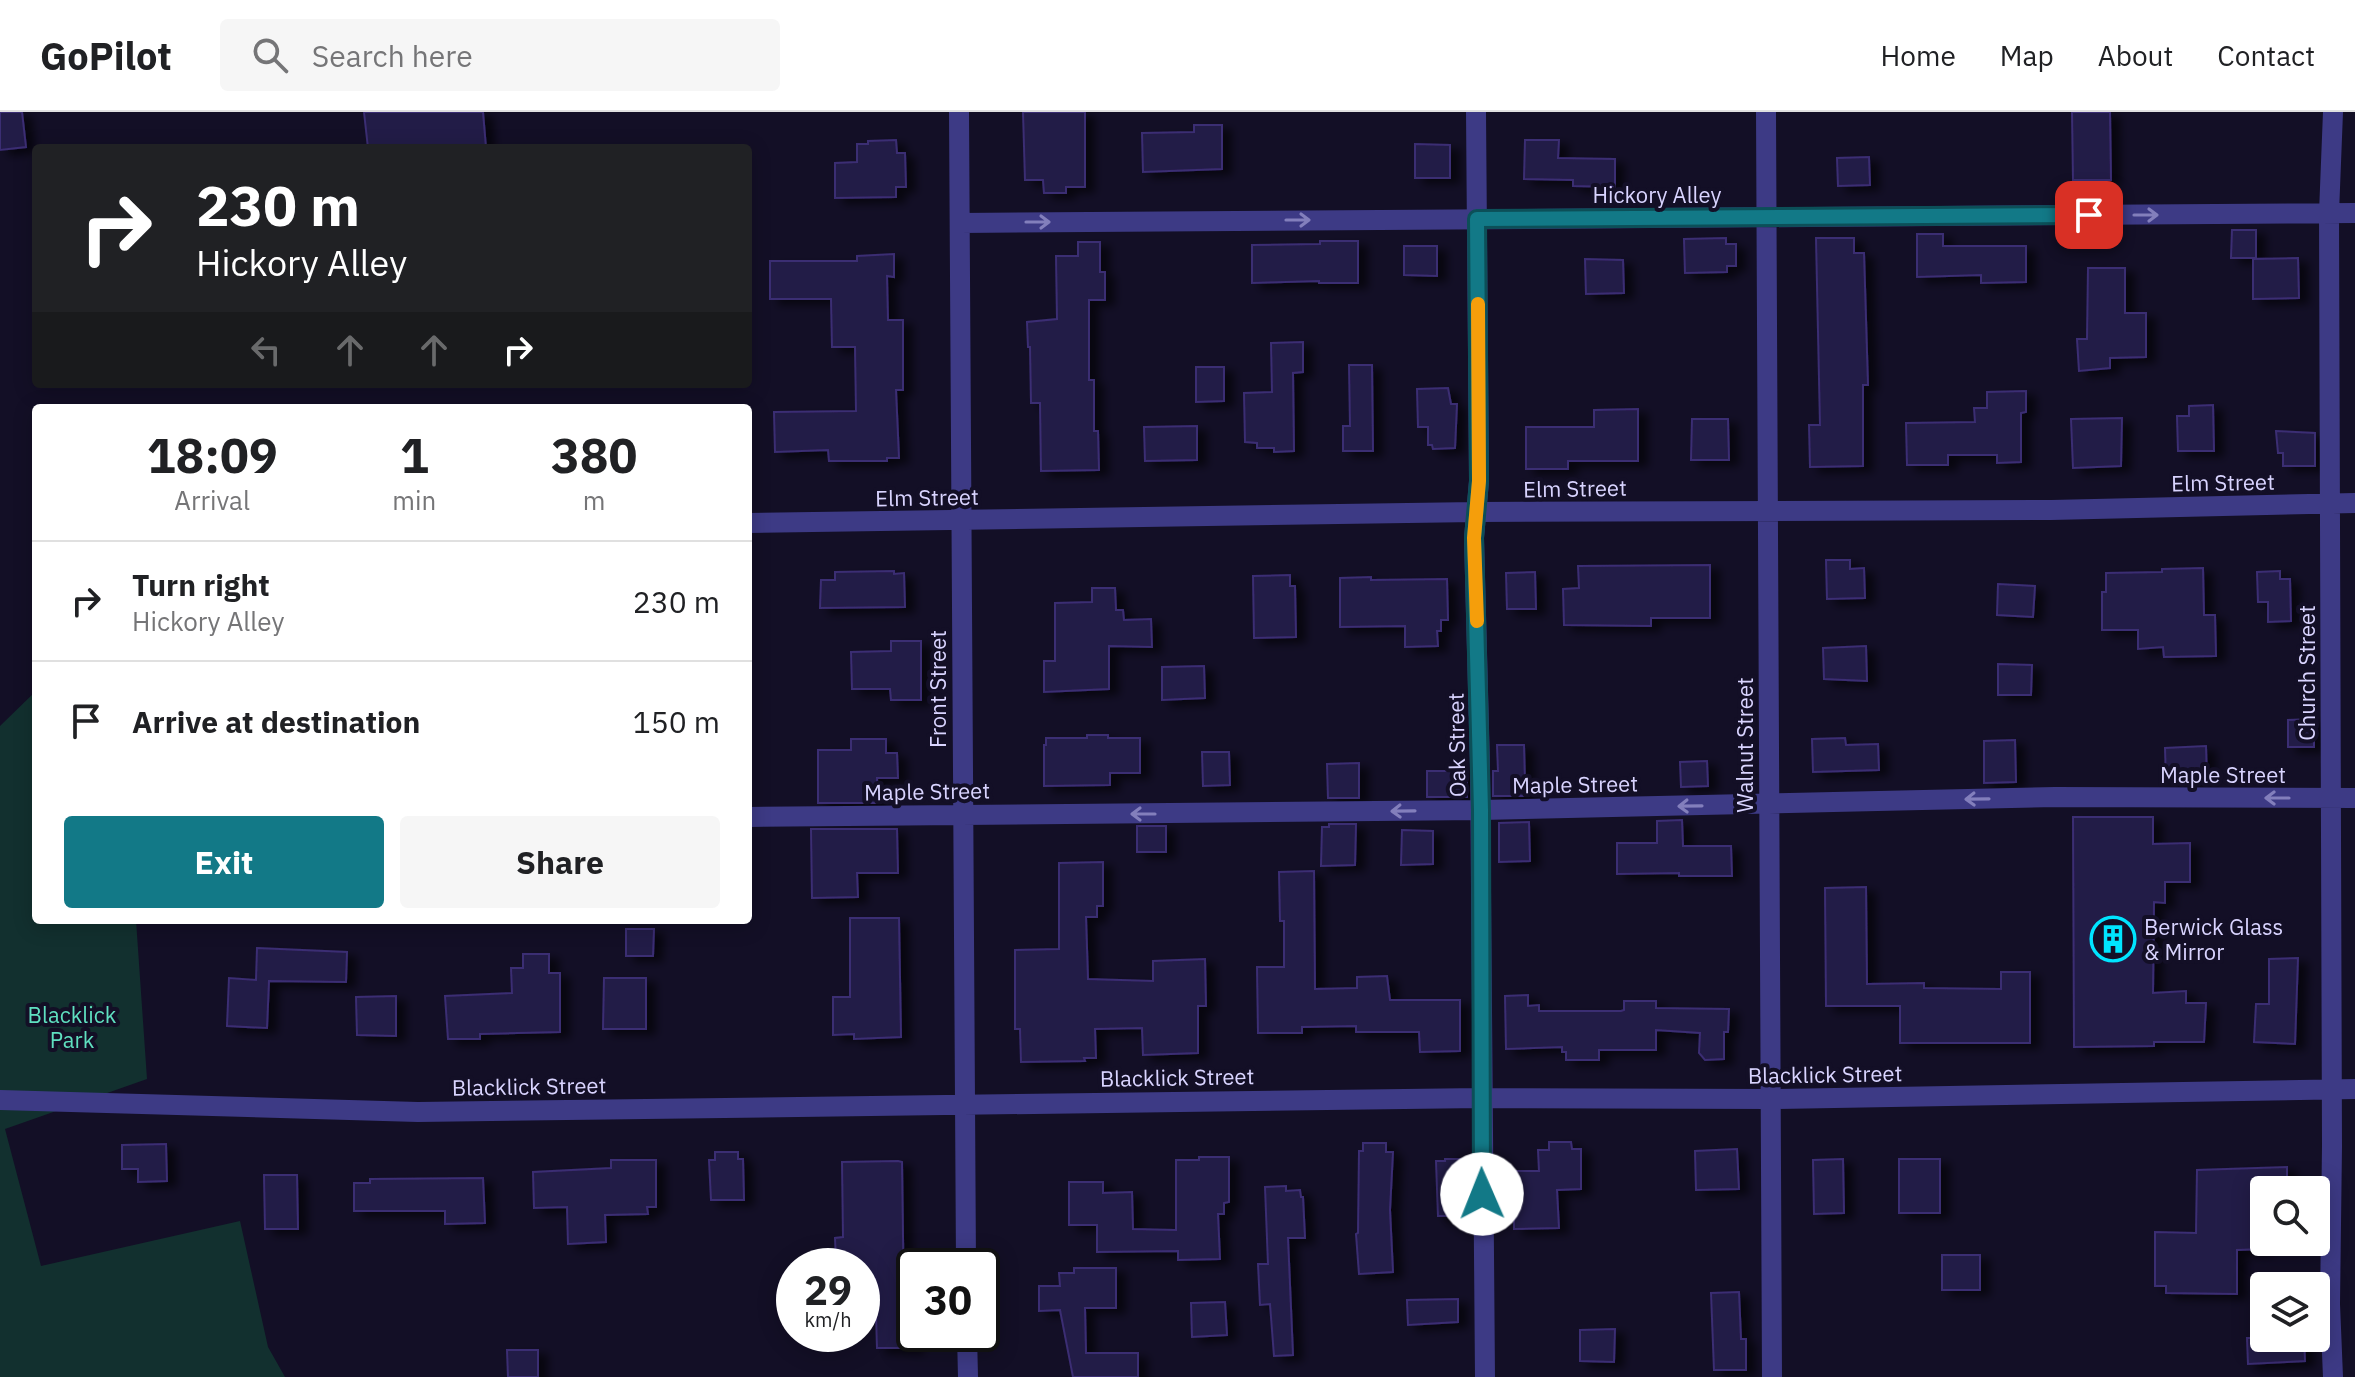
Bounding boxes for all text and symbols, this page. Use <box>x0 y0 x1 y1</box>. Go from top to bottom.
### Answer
search box <box>220 19 780 91</box>
text: GoPilot <box>40 31 172 80</box>
icon: search <box>248 33 292 77</box>
text: Search here <box>312 36 473 75</box>
text: Home <box>1880 37 1956 74</box>
text: Map <box>2000 37 2054 74</box>
text: About <box>2098 37 2173 74</box>
text: Contact <box>2217 37 2315 74</box>
text: 230 m <box>196 169 360 241</box>
icon: right <box>64 176 168 280</box>
street label: Hickory Alley <box>1592 180 1722 209</box>
pin <box>2055 181 2123 249</box>
icon: arrive <box>2067 193 2111 237</box>
one-way arrow <box>2132 207 2159 222</box>
one-way arrow <box>1284 212 1311 228</box>
one-way arrow <box>1024 214 1051 230</box>
text: Hickory Alley <box>196 239 407 286</box>
icon: left <box>244 328 288 372</box>
icon: ahead <box>328 328 372 372</box>
icon: ahead <box>412 328 456 372</box>
icon: right <box>496 328 540 372</box>
text: 18:09 <box>147 424 278 486</box>
text: 1 <box>400 424 429 486</box>
text: 380 <box>551 424 637 486</box>
street label: Elm Street <box>2171 467 2275 497</box>
street label: Elm Street <box>1523 473 1627 503</box>
street label: Elm Street <box>875 482 979 512</box>
text: Arrival <box>174 483 250 517</box>
text: min <box>392 483 436 517</box>
text: m <box>583 483 605 517</box>
text: Turn right <box>132 565 270 604</box>
icon: right <box>64 579 108 623</box>
text: 230 m <box>633 582 720 621</box>
text: Hickory Alley <box>132 604 285 638</box>
street label: Church Street <box>2292 605 2321 741</box>
street label: Front Street <box>923 630 952 748</box>
street label: Walnut Street <box>1730 677 1759 813</box>
street label: Oak Street <box>1441 693 1471 797</box>
icon: arrive <box>64 699 108 743</box>
text: Arrive at destination <box>132 702 420 741</box>
text: 150 m <box>633 702 720 741</box>
street label: Maple Street <box>2160 760 2286 789</box>
street label: Maple Street <box>1512 768 1638 800</box>
street label: Maple Street <box>864 775 990 807</box>
one-way arrow <box>2264 790 2291 806</box>
one-way arrow <box>1964 792 1991 807</box>
one-way arrow <box>1677 799 1704 814</box>
one-way arrow <box>1390 803 1417 819</box>
one-way arrow <box>1130 806 1157 822</box>
button: Exit <box>64 816 384 908</box>
button: Share <box>400 816 720 908</box>
place label: Berwick Glass & Mirror <box>2144 912 2283 966</box>
building icon: Berwick Glass & Mirror <box>2089 915 2137 963</box>
park label: Blacklick Park <box>28 1000 117 1054</box>
street label: Blacklick Street <box>1748 1058 1902 1090</box>
street label: Blacklick Street <box>1100 1061 1254 1093</box>
street label: Blacklick Street <box>452 1070 606 1102</box>
position arrow <box>1440 1152 1524 1236</box>
map controls <box>2250 1176 2330 1352</box>
button: search <box>2250 1176 2330 1256</box>
speed limit sign: 30 <box>896 1248 1000 1352</box>
text: 29 <box>804 1264 852 1316</box>
button: layers <box>2250 1272 2330 1352</box>
text: km/h <box>804 1306 852 1333</box>

